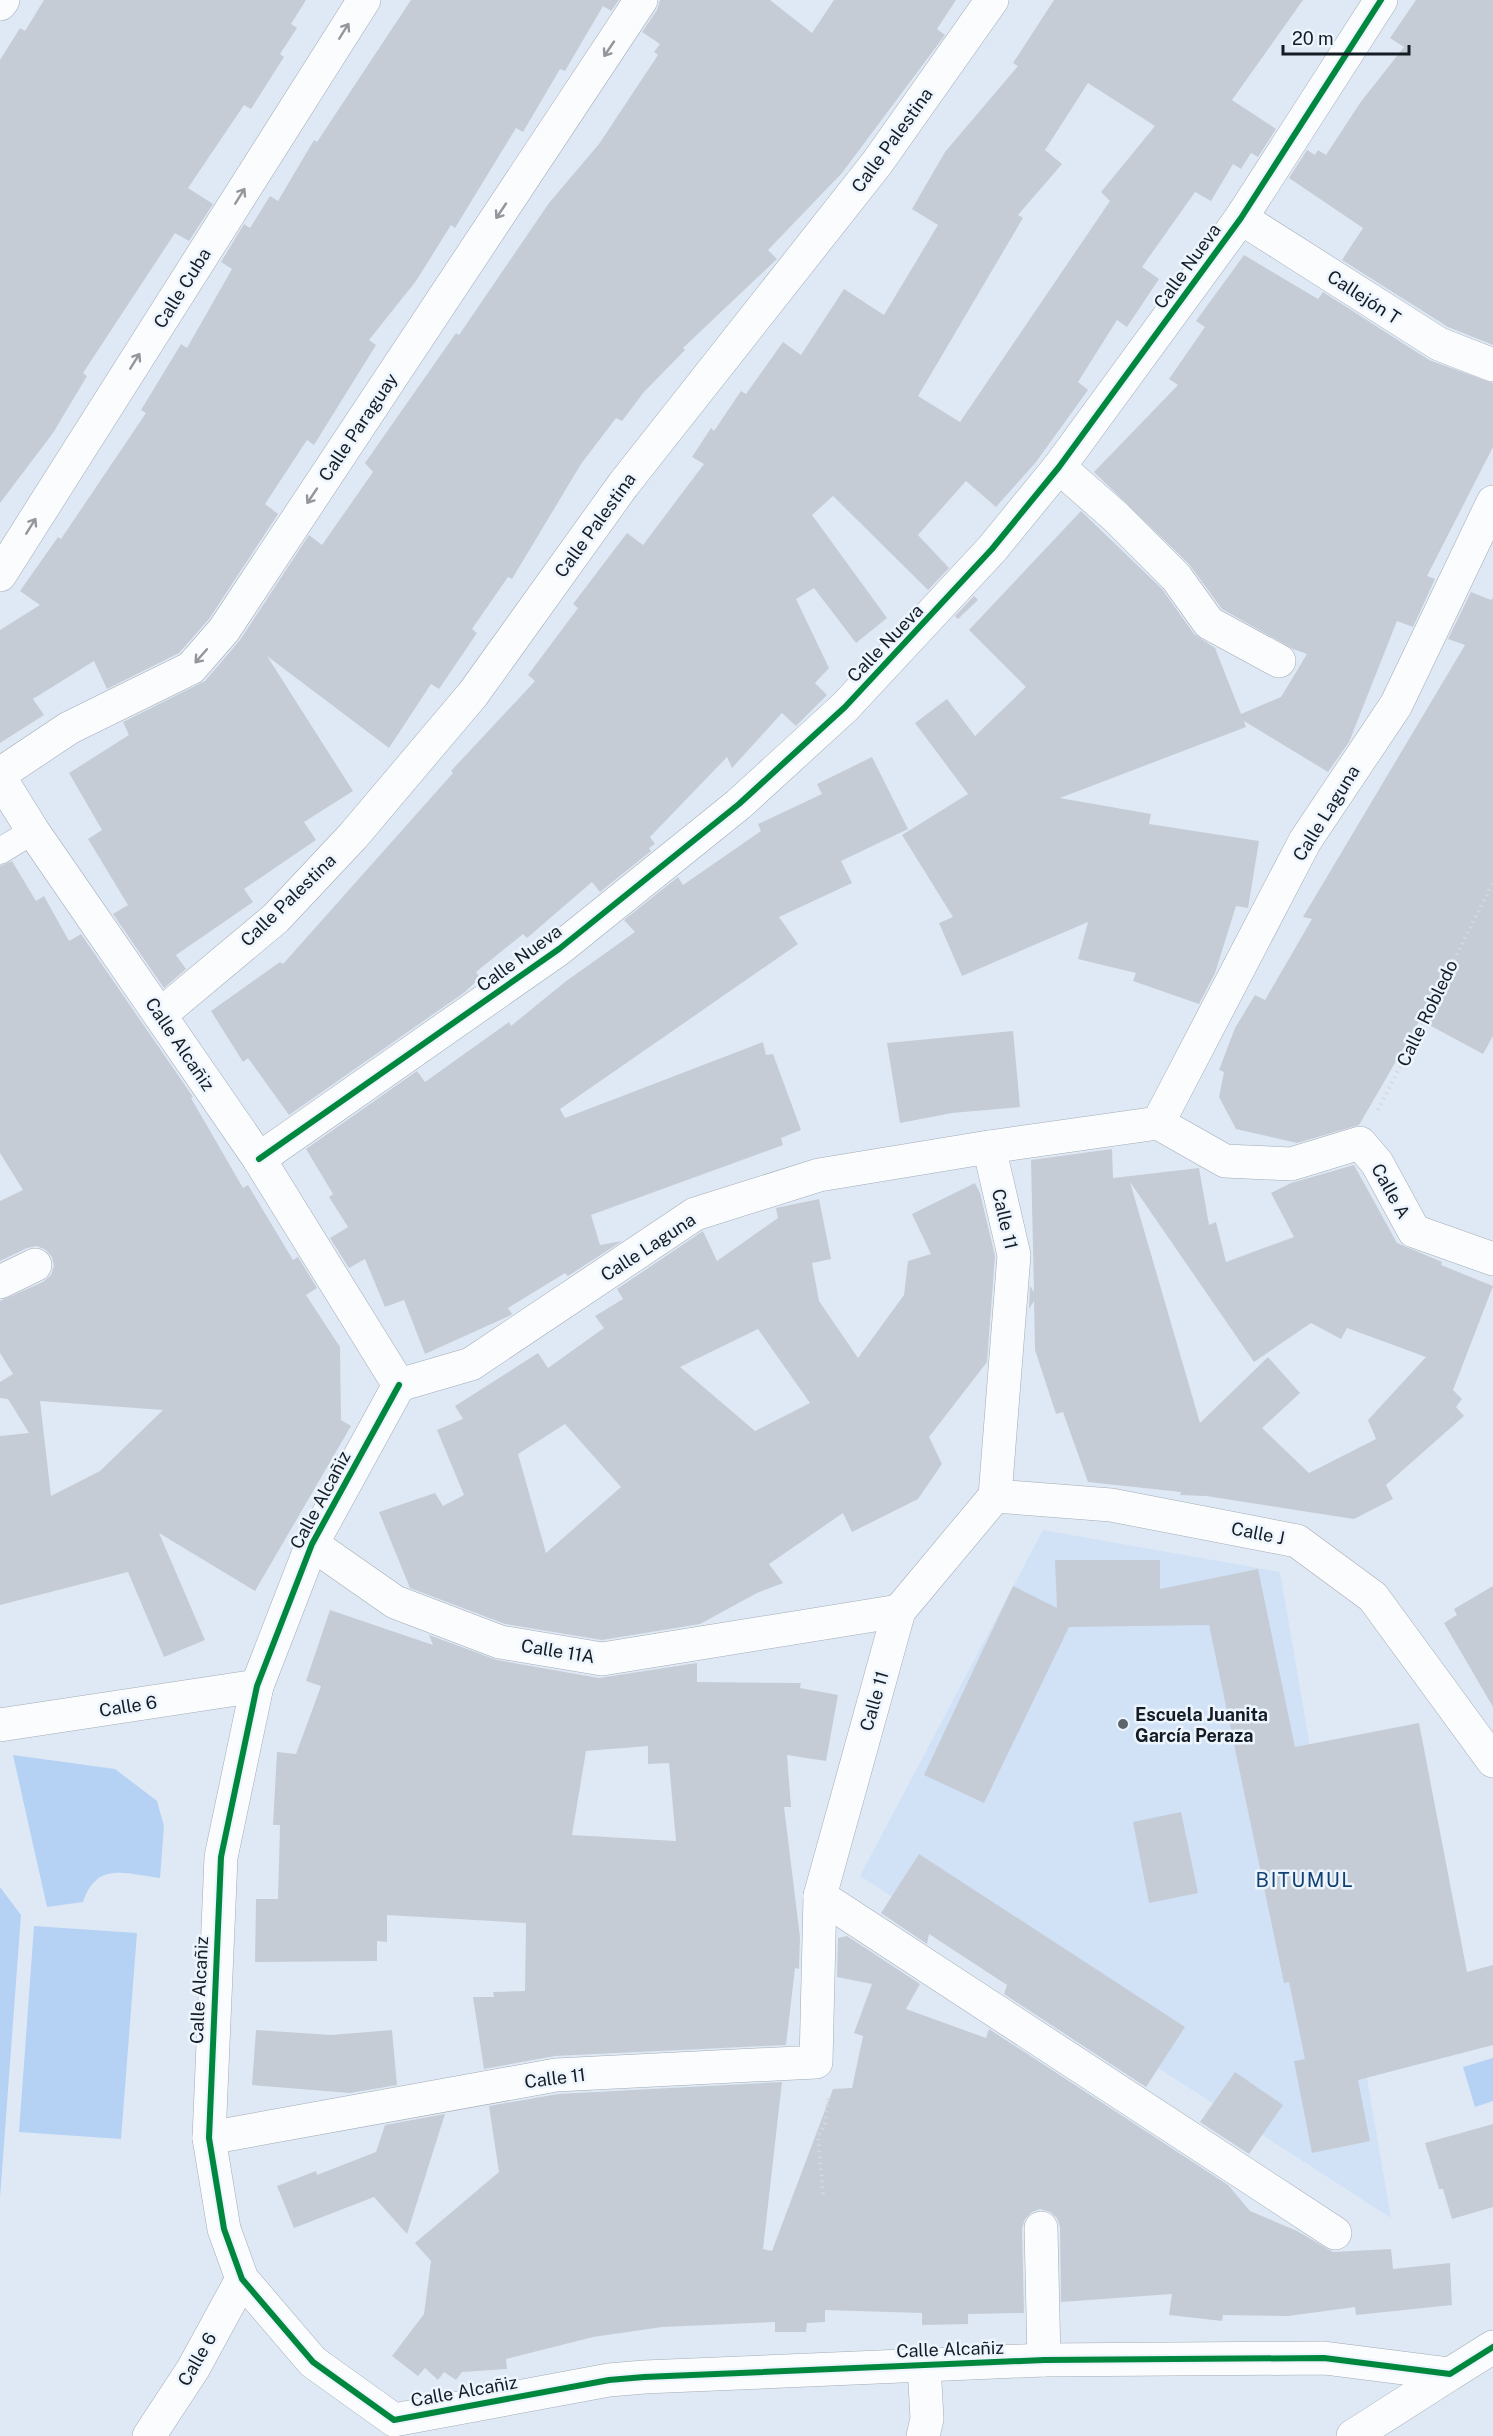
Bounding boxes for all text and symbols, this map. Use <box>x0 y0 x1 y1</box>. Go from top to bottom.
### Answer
scale bar <box>1283 18 1409 56</box>
one-way arrow <box>337 23 350 40</box>
text: 20 m <box>1292 28 1334 49</box>
one-way arrow <box>603 40 615 57</box>
street label: Calle Palestina <box>847 84 937 196</box>
one-way arrow <box>234 188 246 205</box>
one-way arrow <box>495 203 507 219</box>
street label: Calle Nueva <box>1149 219 1225 313</box>
street label: Calle Cuba <box>149 244 215 332</box>
street label: Callejón T <box>1323 266 1405 329</box>
one-way arrow <box>130 353 142 370</box>
street label: Calle Paraguay <box>314 369 402 485</box>
street label: Calle Palestina <box>550 469 640 581</box>
one-way arrow <box>306 488 318 504</box>
one-way arrow <box>26 518 38 535</box>
street label: Calle Nueva <box>843 600 927 686</box>
one-way arrow <box>194 648 208 663</box>
street label: Calle Laguna <box>1288 761 1364 865</box>
street label: Calle Palestina <box>236 849 340 951</box>
street label: Calle Nueva <box>472 920 566 996</box>
street label: Calle Robledo <box>1392 956 1462 1070</box>
street label: Calle Alcañiz <box>141 993 219 1095</box>
street label: Calle A <box>1367 1160 1415 1222</box>
street label: Calle 11 <box>988 1187 1022 1251</box>
street label: Calle Laguna <box>597 1209 699 1285</box>
street label: Calle Alcañiz <box>285 1447 355 1553</box>
street label: Calle J <box>1230 1518 1286 1548</box>
street label: Calle 11A <box>520 1635 597 1667</box>
street label: Calle 11 <box>855 1669 893 1733</box>
street label: Calle 6 <box>98 1691 158 1721</box>
place label: Escuela Juanita García Peraza <box>1135 1704 1268 1746</box>
marker: Escuela Juanita García Peraza <box>1116 1717 1130 1731</box>
district label: BITUMUL <box>1256 1868 1354 1892</box>
street label: Calle Alcañiz <box>186 1936 212 2044</box>
street label: Calle 11 <box>523 2064 587 2092</box>
street label: Calle 6 <box>173 2329 221 2389</box>
street label: Calle Alcañiz <box>896 2337 1004 2361</box>
street label: Calle Alcañiz <box>409 2371 519 2411</box>

